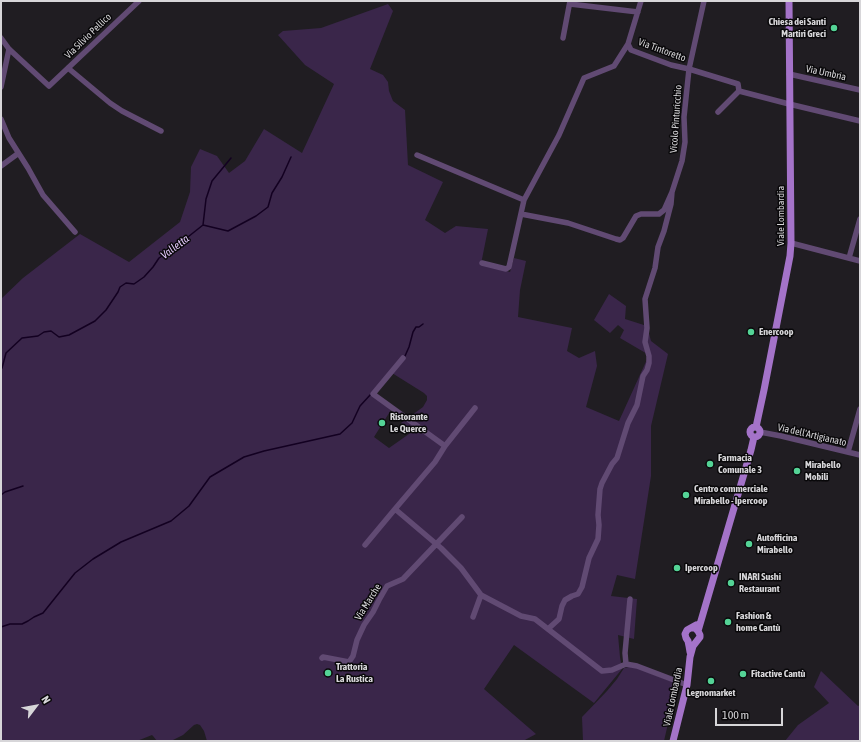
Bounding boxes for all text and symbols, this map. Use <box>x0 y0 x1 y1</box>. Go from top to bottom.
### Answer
street label: Via Silvio Pellico <box>62 11 114 61</box>
place label: Chiesa dei Santi Martiri Greci <box>768 16 826 40</box>
marker: Chiesa dei Santi Martiri Greci <box>829 23 839 33</box>
street label: Via Tintoretto <box>637 36 687 64</box>
street label: Via Umbria <box>805 63 847 83</box>
street label: Vicolo Pinturicchio <box>668 85 684 153</box>
street label: Viale Lombardia <box>775 186 787 246</box>
water label: Valletta <box>158 232 192 262</box>
place label: Enercoop <box>759 326 793 338</box>
marker: Enercoop <box>746 327 756 337</box>
place label: Ristorante Le Querce <box>390 411 428 434</box>
marker: Ristorante Le Querce <box>377 418 387 428</box>
street label: Via dell'Artigianato <box>776 421 848 449</box>
place label: Farmacia Comunale 3 <box>718 452 762 476</box>
marker: Farmacia Comunale 3 <box>705 459 715 469</box>
place label: Mirabello Mobili <box>805 459 841 482</box>
marker: Mirabello Mobili <box>792 466 802 476</box>
place label: Centro commerciale Mirabello - Ipercoop <box>694 483 768 506</box>
marker: Centro commerciale Mirabello - Ipercoop <box>681 490 691 500</box>
place label: Autofficina Mirabello <box>757 532 797 556</box>
marker: Autofficina Mirabello <box>744 539 754 549</box>
place label: Ipercoop <box>685 562 718 574</box>
marker: Ipercoop <box>672 563 682 573</box>
place label: INARI Sushi Restaurant <box>739 571 781 594</box>
marker: INARI Sushi Restaurant <box>726 578 736 588</box>
street label: Via Marche <box>352 582 384 622</box>
place label: Fashion & home Cantù <box>736 610 780 634</box>
marker: Fashion & home Cantù <box>723 617 733 627</box>
place label: Trattoria La Rustica <box>336 661 373 684</box>
street label: Viale Lombardia <box>661 666 685 728</box>
marker: Trattoria La Rustica <box>323 668 333 678</box>
place label: Fitactive Cantù <box>751 668 805 680</box>
marker: Fitactive Cantù <box>738 669 748 679</box>
marker: Legnomarket <box>706 676 716 686</box>
north arrow <box>16 686 56 726</box>
place label: Legnomarket <box>687 687 735 699</box>
text: N <box>39 694 53 706</box>
scale bar <box>717 700 785 726</box>
text: 100 m <box>722 708 749 722</box>

